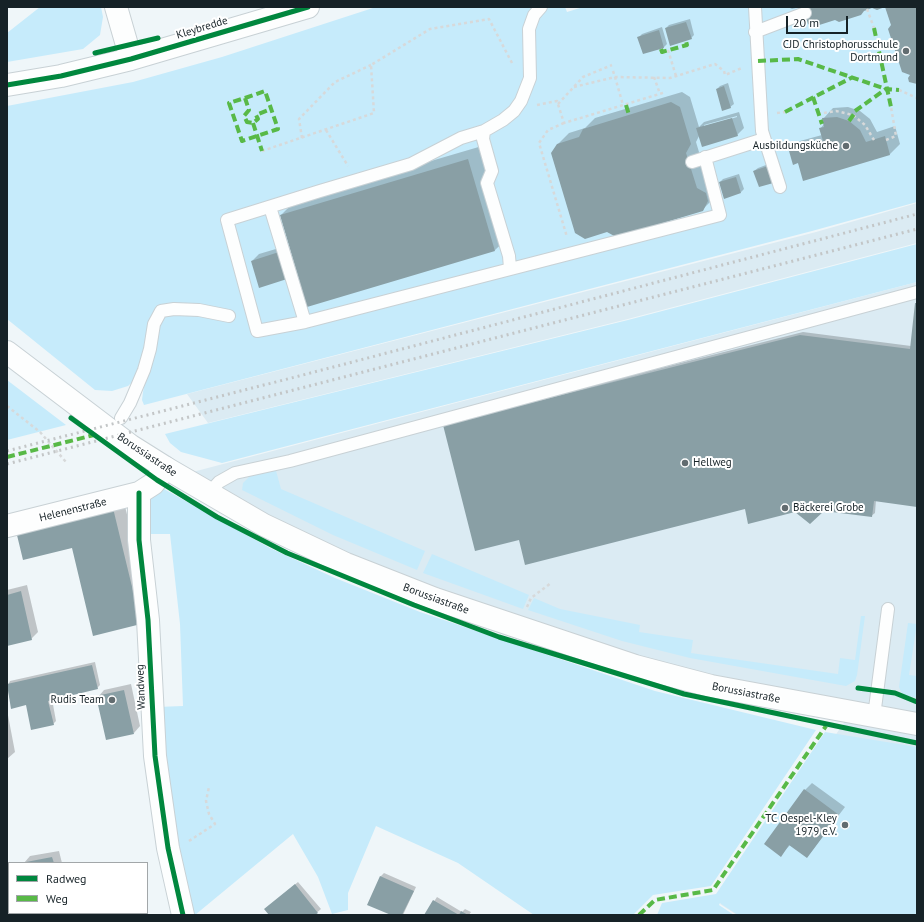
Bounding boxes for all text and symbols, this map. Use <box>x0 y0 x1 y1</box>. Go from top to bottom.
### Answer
scale bar <box>788 8 850 34</box>
street label: Kleybredde <box>175 14 229 42</box>
text: 20 m <box>793 15 819 30</box>
place label: CJD Christophorusschule Dortmund <box>783 38 898 64</box>
marker: CJD Christophorusschule Dortmund <box>901 46 911 56</box>
place label: Ausbildungsküche <box>753 139 838 153</box>
marker: Ausbildungsküche <box>841 141 851 151</box>
street label: Borussiastraße <box>115 430 179 480</box>
place label: Hellweg <box>693 456 732 470</box>
marker: Hellweg <box>680 458 690 468</box>
street label: Helenenstraße <box>38 495 108 525</box>
place label: Bäckerei Grobe <box>793 501 864 515</box>
marker: Bäckerei Grobe <box>780 503 790 513</box>
street label: Borussiastraße <box>401 581 471 617</box>
street label: Wandweg <box>134 664 148 710</box>
street label: Borussiastraße <box>711 680 781 706</box>
place label: Rudis Team <box>51 693 104 707</box>
marker: Rudis Team <box>107 695 117 705</box>
place label: TC Oespel-Kley 1979 e.V. <box>765 812 837 838</box>
marker: TC Oespel-Kley 1979 e.V. <box>840 820 850 830</box>
legend <box>8 862 148 914</box>
text: Radweg <box>46 871 87 886</box>
text: Weg <box>46 891 68 906</box>

